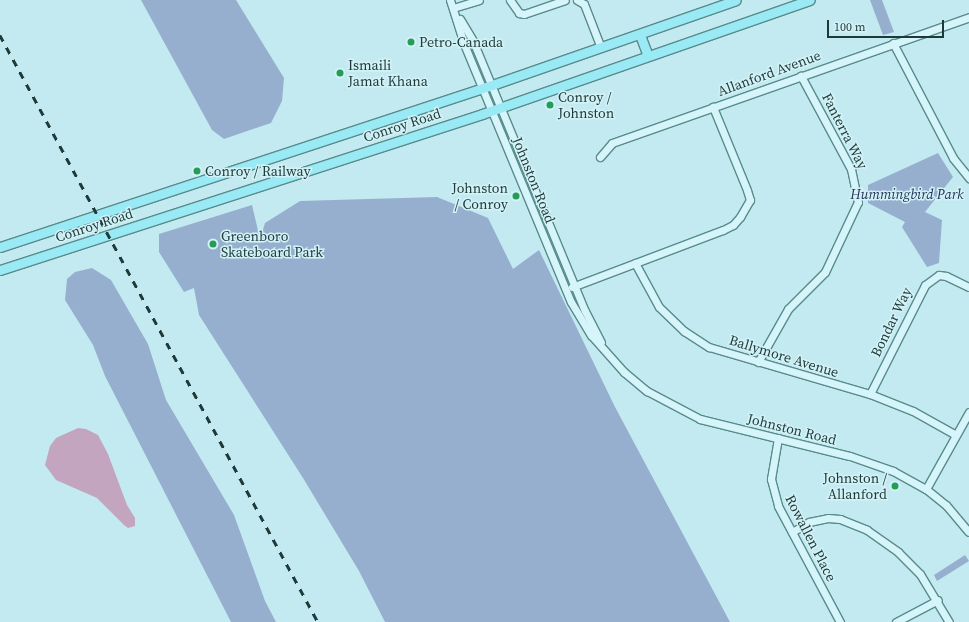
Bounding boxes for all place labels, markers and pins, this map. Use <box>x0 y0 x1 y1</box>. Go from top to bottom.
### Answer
place label: Petro-Canada <box>419 34 503 50</box>
marker: Petro-Canada <box>406 37 416 47</box>
place label: Ismaili Jamat Khana <box>348 57 428 90</box>
marker: Ismaili Jamat Khana <box>335 68 345 78</box>
place label: Conroy / Johnston <box>558 89 614 122</box>
marker: Conroy / Johnston <box>545 100 555 110</box>
place label: Conroy / Railway <box>205 163 311 179</box>
marker: Conroy / Railway <box>192 166 202 176</box>
place label: Johnston / Conroy <box>452 180 508 212</box>
marker: Johnston / Conroy <box>511 191 521 201</box>
place label: Greenboro Skateboard Park <box>221 228 323 260</box>
marker: Greenboro Skateboard Park <box>208 239 218 249</box>
place label: Johnston / Allanford <box>823 470 887 502</box>
marker: Johnston / Allanford <box>890 481 900 491</box>

